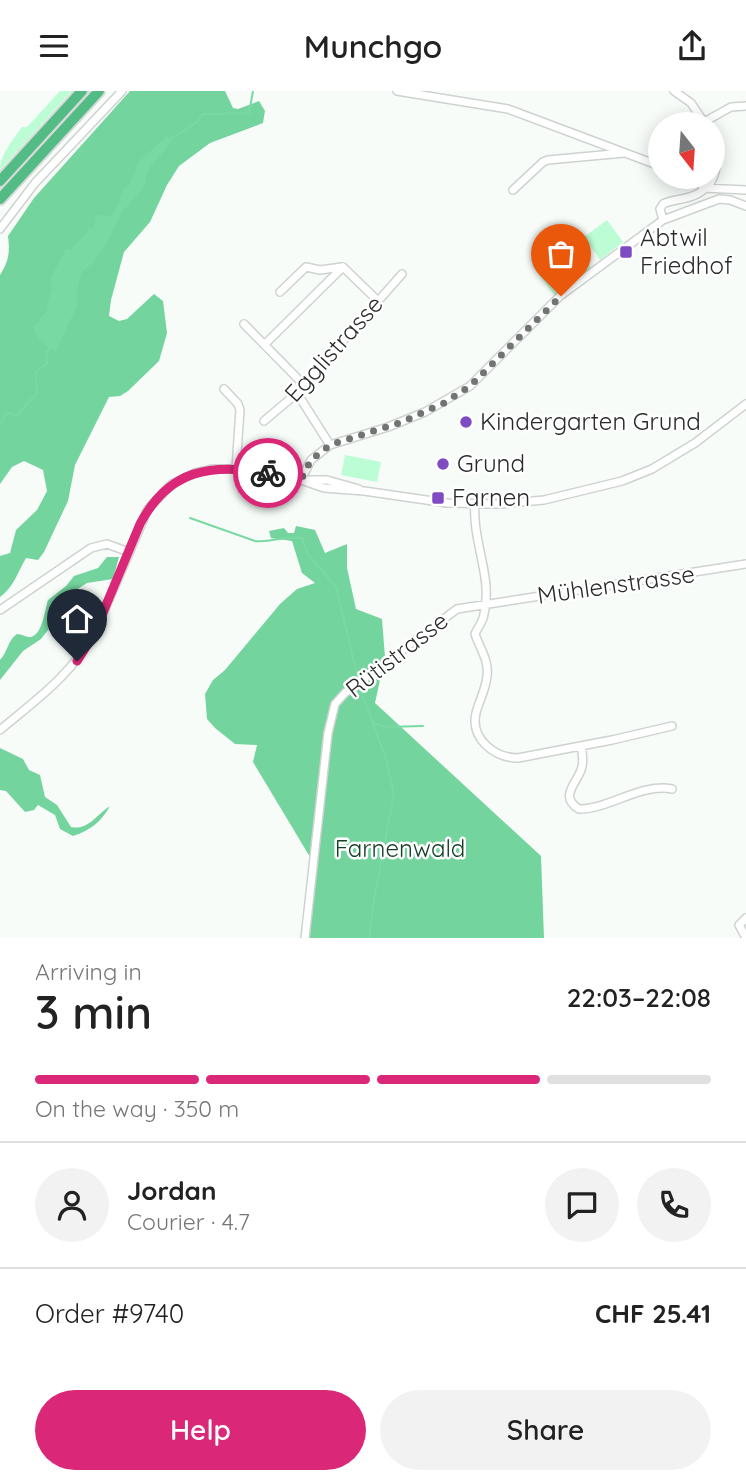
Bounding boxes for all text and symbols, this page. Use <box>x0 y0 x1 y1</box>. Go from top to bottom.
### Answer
text: Munchgo <box>304 26 442 66</box>
icon: menu <box>35 27 73 65</box>
icon: share <box>673 27 711 65</box>
north arrow <box>648 112 724 189</box>
map controls <box>648 112 725 189</box>
place label: Abtwil Friedhof <box>640 222 733 280</box>
pin <box>531 224 591 296</box>
icon: bag <box>542 235 580 273</box>
marker: Abtwil Friedhof <box>618 244 634 260</box>
street label: Egglistrasse <box>278 289 389 408</box>
place label: Kindergarten Grund <box>480 406 701 436</box>
marker: Kindergarten Grund <box>458 414 474 430</box>
courier <box>233 438 303 508</box>
place label: Grund <box>457 448 525 478</box>
icon: bike <box>249 454 287 492</box>
marker: Grund <box>435 456 451 472</box>
place label: Farnen <box>452 482 530 512</box>
marker: Farnen <box>430 490 446 506</box>
street label: Mühlenstrasse <box>535 558 697 610</box>
pin <box>47 589 107 661</box>
icon: home <box>58 600 96 638</box>
street label: Rütistrasse <box>339 605 454 704</box>
park label: Farnenwald <box>335 833 465 863</box>
text: Arriving in <box>35 957 142 986</box>
text: 22:03–22:08 <box>567 981 711 1014</box>
text: 3 min <box>35 983 152 1041</box>
text: On the way · 350 m <box>35 1094 239 1123</box>
button: person <box>35 1168 109 1242</box>
button: chat <box>545 1168 619 1242</box>
button: phone <box>637 1168 711 1242</box>
text: Jordan <box>127 1174 216 1207</box>
text: Courier · 4.7 <box>127 1207 250 1236</box>
text: Order #9740 <box>35 1297 184 1330</box>
text: CHF 25.41 <box>595 1297 711 1330</box>
button: Help <box>35 1390 366 1470</box>
button: Share <box>380 1390 711 1470</box>

